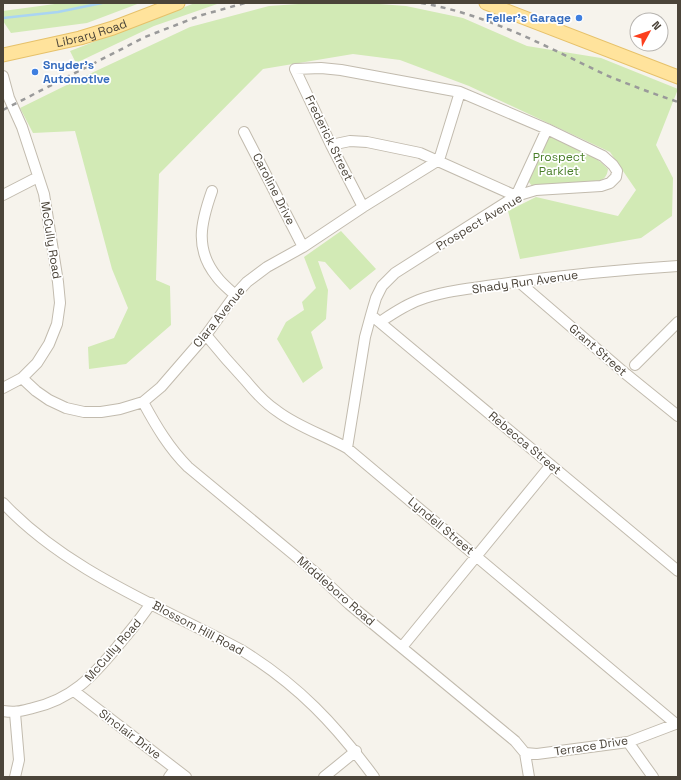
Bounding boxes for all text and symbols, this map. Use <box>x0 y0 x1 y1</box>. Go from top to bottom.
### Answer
place label: Feller's Garage <box>486 10 571 26</box>
north arrow <box>629 12 669 52</box>
marker: Feller's Garage <box>574 13 584 23</box>
street label: Library Road <box>55 15 129 51</box>
text: N <box>649 18 664 33</box>
place label: Snyder's Automotive <box>43 57 110 87</box>
marker: Snyder's Automotive <box>30 67 40 77</box>
street label: Frederick Street <box>301 92 357 184</box>
park label: Prospect Parklet <box>533 149 585 179</box>
street label: Caroline Drive <box>249 150 299 228</box>
street label: Prospect Avenue <box>433 190 525 254</box>
street label: McCully Road <box>37 200 65 280</box>
street label: Shady Run Avenue <box>471 267 579 297</box>
street label: Clara Avenue <box>189 283 249 351</box>
street label: Grant Street <box>566 320 630 380</box>
street label: Rebecca Street <box>485 408 565 478</box>
street label: Lyndell Street <box>405 494 477 558</box>
street label: Middleboro Road <box>294 553 378 629</box>
street label: Blossom Hill Road <box>150 597 246 659</box>
street label: McCully Road <box>81 615 145 685</box>
street label: Sinclair Drive <box>96 705 164 763</box>
street label: Terrace Drive <box>553 732 629 760</box>

